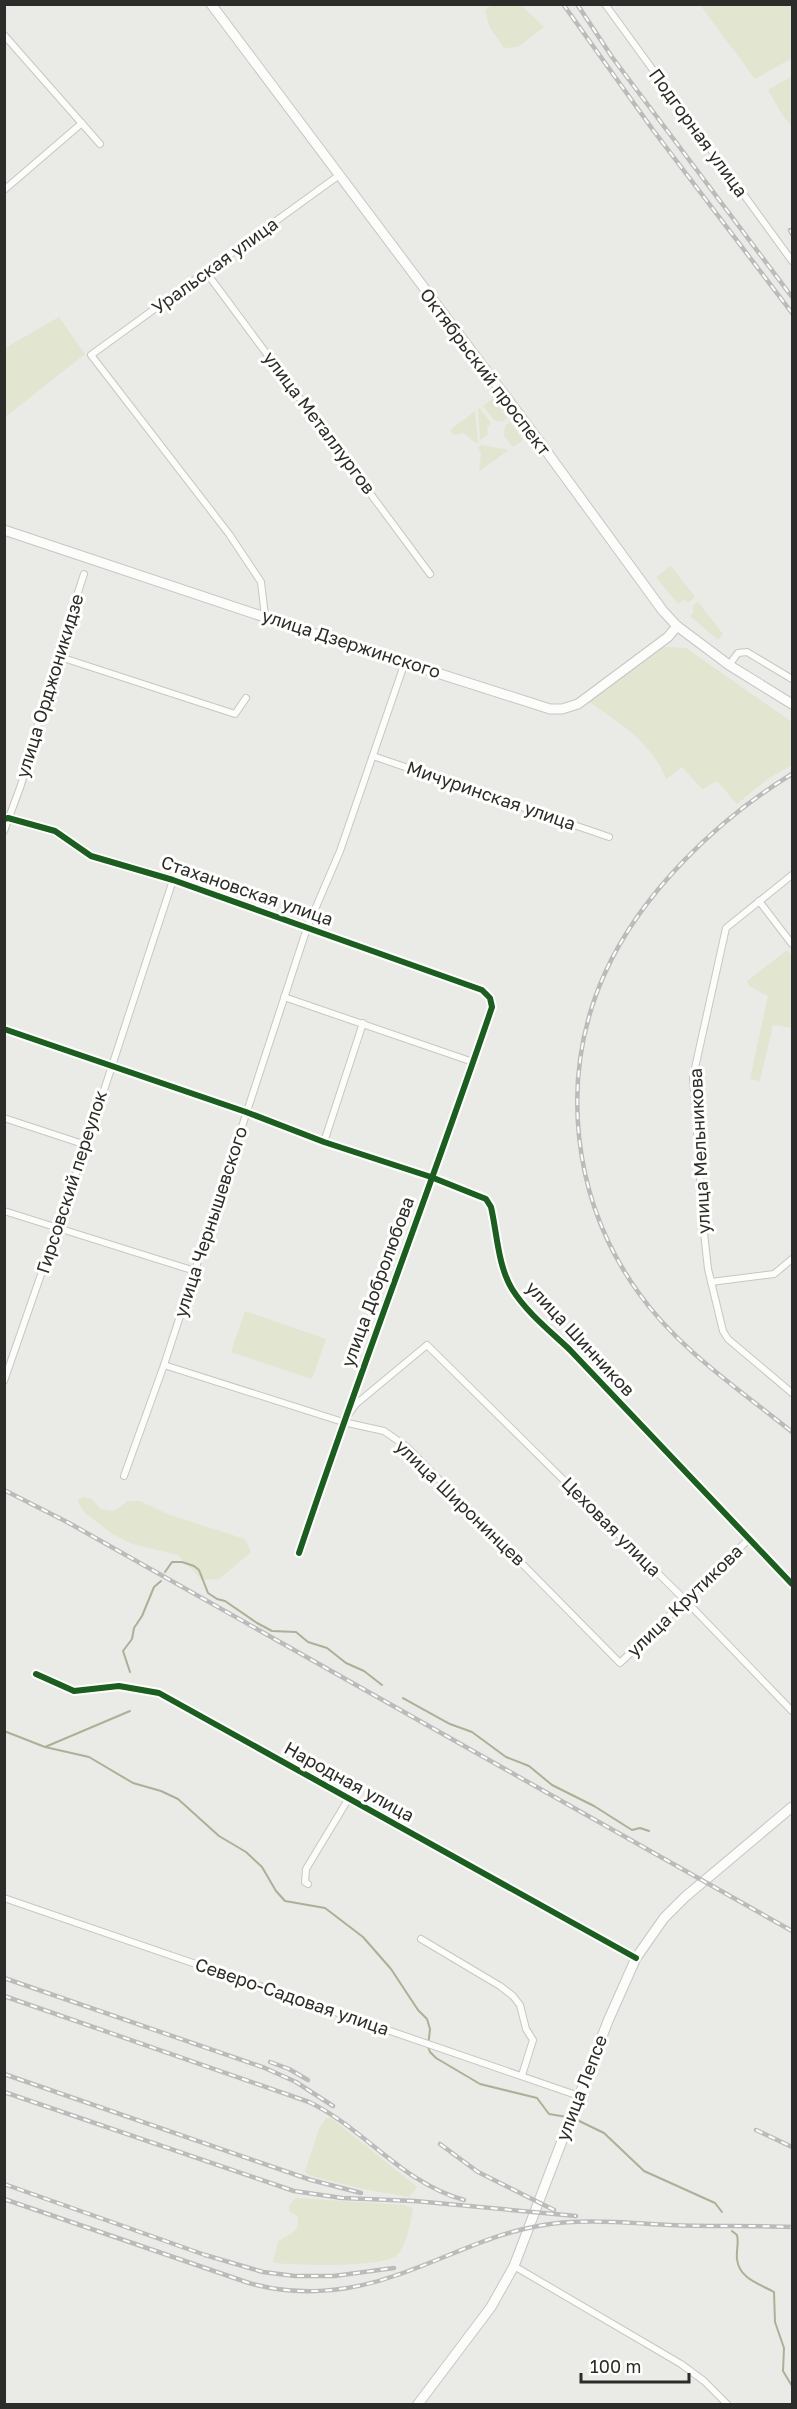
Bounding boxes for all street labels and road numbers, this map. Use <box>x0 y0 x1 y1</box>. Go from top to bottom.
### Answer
street label: Подгорная улица <box>645 64 753 201</box>
street label: Уральская улица <box>147 212 282 318</box>
street label: Октябрьский проспект <box>416 284 556 459</box>
street label: улица Металлургов <box>259 347 381 498</box>
street label: улица Орджоникидзе <box>11 591 88 780</box>
street label: улица Дзержинского <box>259 604 443 682</box>
street label: Мичуринская улица <box>404 756 579 834</box>
street label: Стахановская улица <box>158 850 336 930</box>
street label: улица Мельникова <box>684 1068 714 1235</box>
street label: Гирсовский переулок <box>31 1087 111 1276</box>
street label: улица Чернышевского <box>169 1123 251 1320</box>
street label: улица Добролюбова <box>336 1193 418 1370</box>
street label: улица Шинников <box>522 1276 640 1401</box>
street label: улица Широнинцев <box>391 1435 530 1570</box>
street label: Цеховая улица <box>557 1472 666 1581</box>
street label: улица Крутикова <box>622 1540 747 1661</box>
street label: Народная улица <box>281 1736 418 1826</box>
street label: Северо-Садовая улица <box>192 1952 392 2040</box>
street label: улица Лепсе <box>551 2032 611 2144</box>

